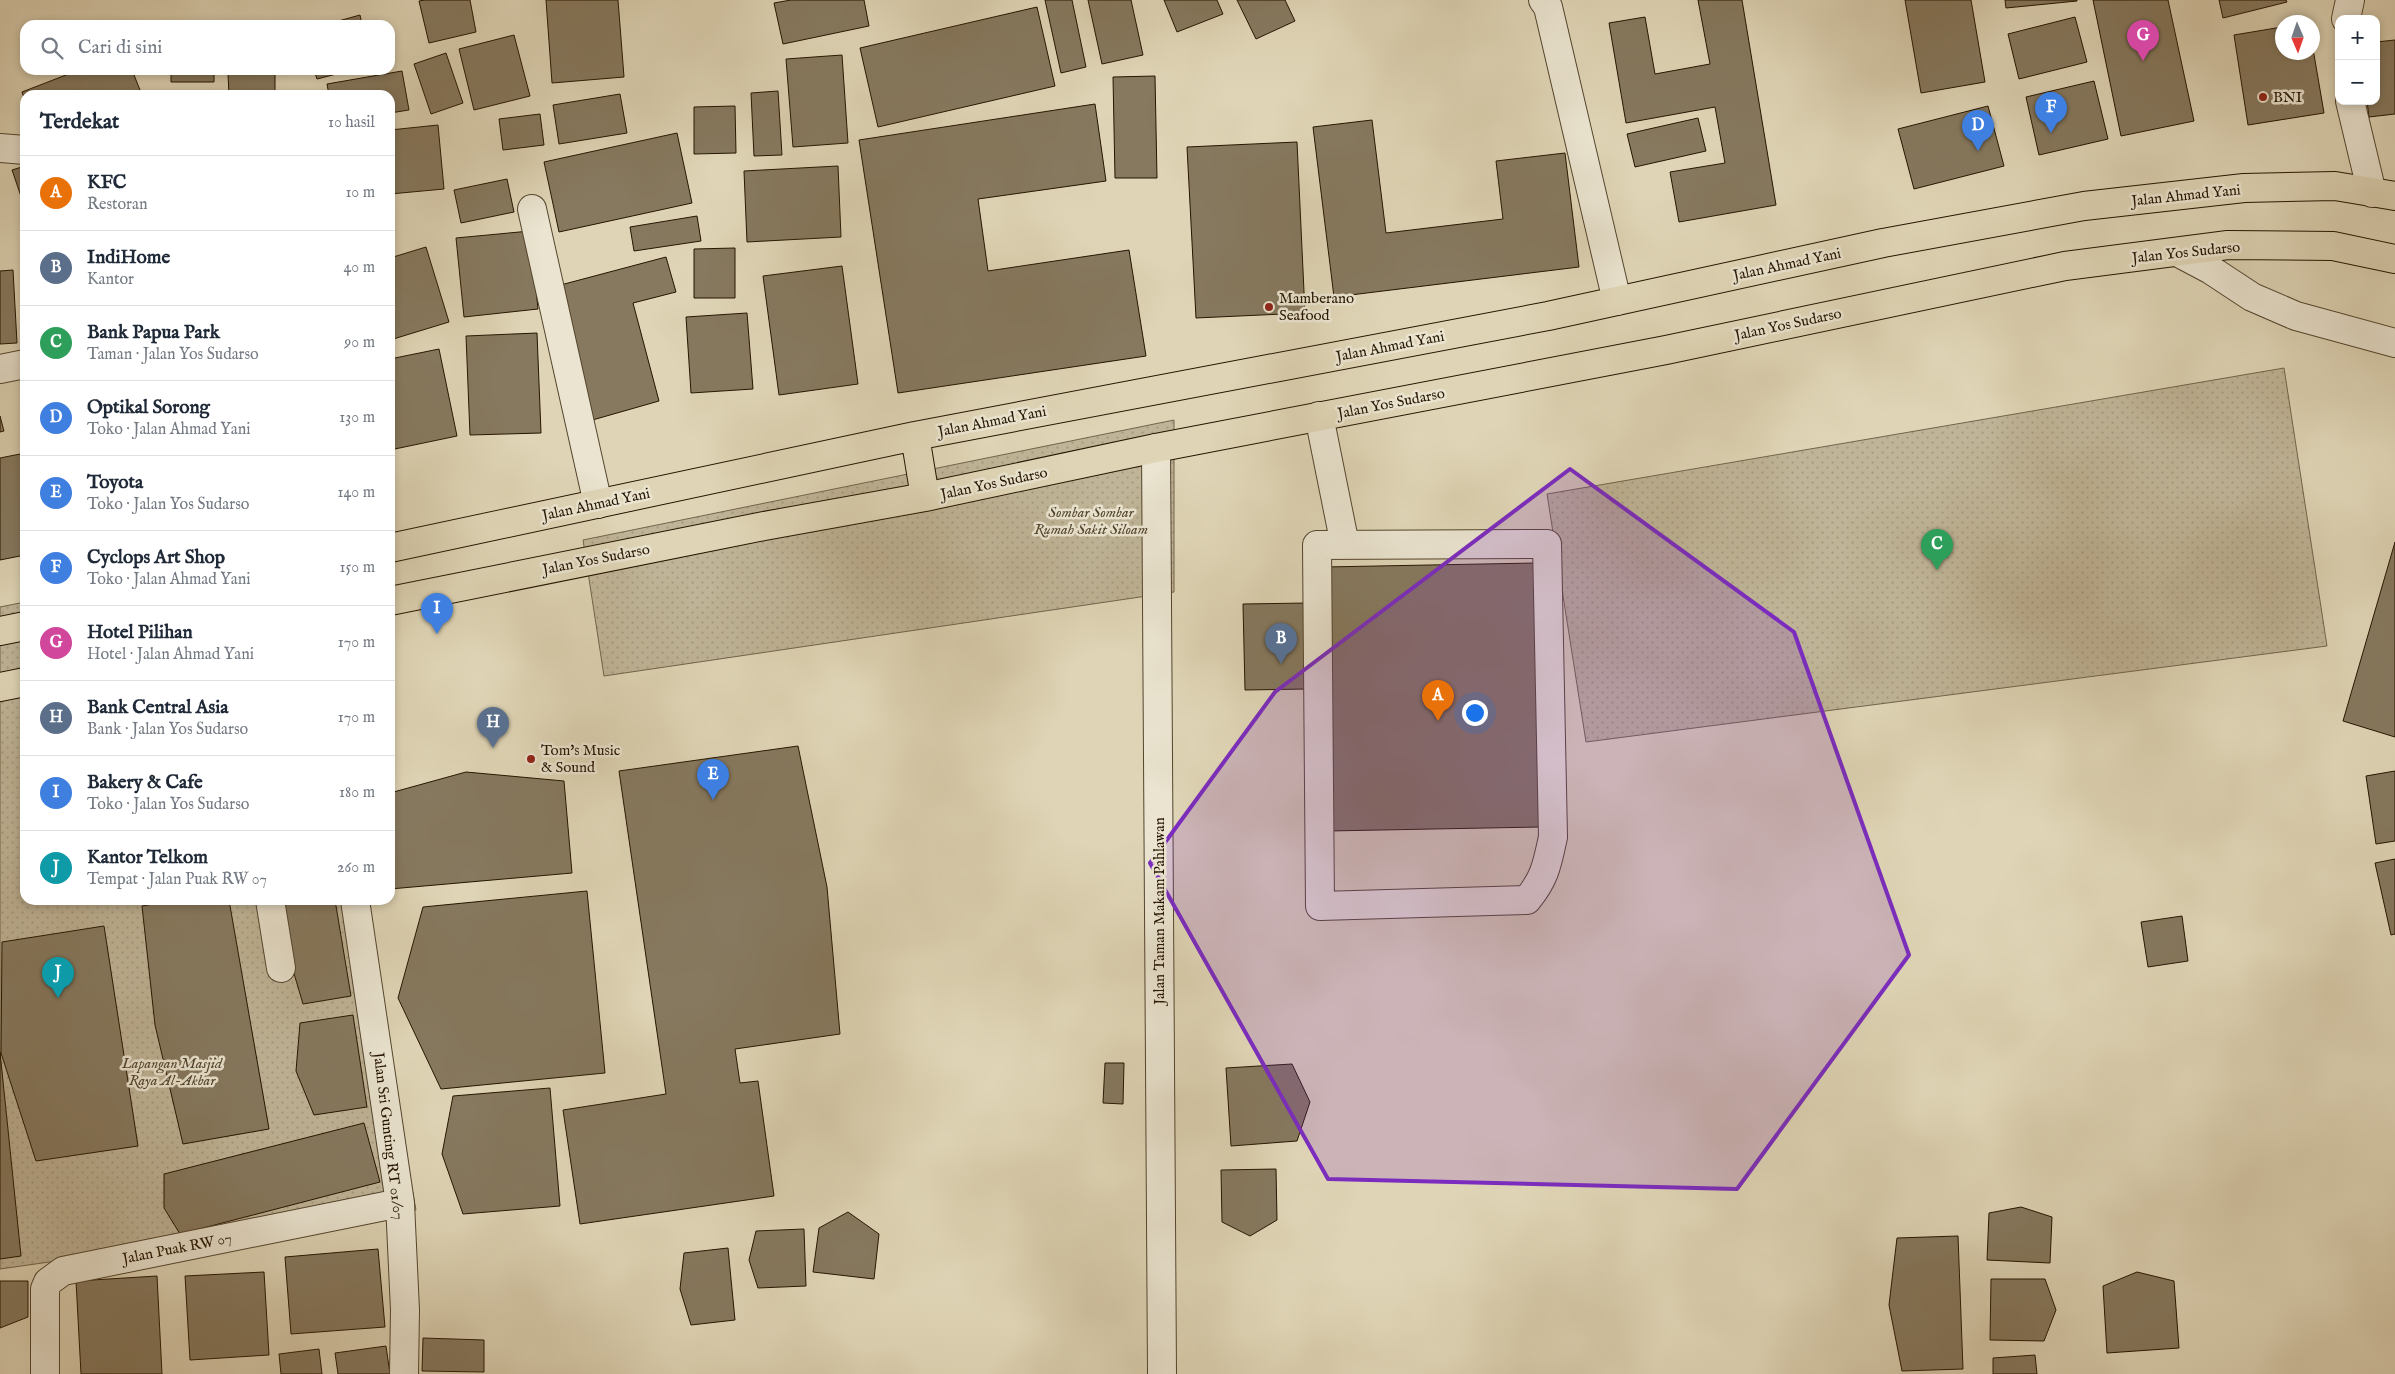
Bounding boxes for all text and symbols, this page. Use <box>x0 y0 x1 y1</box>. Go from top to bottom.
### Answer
north arrow <box>2275 15 2320 60</box>
map controls <box>2335 15 2380 105</box>
button: + <box>2335 15 2380 60</box>
search box <box>20 20 395 75</box>
pin: G <box>2127 20 2159 61</box>
icon: search <box>38 34 66 62</box>
text: Cari di sini <box>78 36 162 60</box>
button: − <box>2335 60 2380 105</box>
place label: BNI <box>2273 88 2303 107</box>
marker: BNI <box>2257 91 2269 103</box>
pin: F <box>2035 92 2067 133</box>
text: Terdekat <box>40 109 119 136</box>
pin: D <box>1962 110 1994 151</box>
text: 10 hasil <box>328 113 375 133</box>
text: KFC <box>87 171 126 195</box>
street label: Jalan Ahmad Yani <box>2128 180 2242 211</box>
text: A <box>51 183 61 203</box>
text: 10 m <box>345 183 375 203</box>
text: Restoran <box>87 195 147 215</box>
street label: Jalan Yos Sudarso <box>2129 237 2241 268</box>
street label: Jalan Ahmad Yani <box>1729 244 1843 286</box>
text: IndiHome <box>87 246 170 270</box>
text: B <box>51 258 61 278</box>
text: 40 m <box>343 258 375 278</box>
text: Kantor <box>87 270 134 290</box>
place label: Mamberano Seafood <box>1279 289 1354 325</box>
marker: Mamberano Seafood <box>1263 301 1275 313</box>
street label: Jalan Yos Sudarso <box>1731 304 1843 346</box>
text: Bank Papua Park <box>87 321 220 345</box>
street label: Jalan Ahmad Yani <box>1332 327 1446 367</box>
text: C <box>50 333 62 353</box>
text: 90 m <box>344 333 375 353</box>
text: Taman · Jalan Yos Sudarso <box>87 345 259 365</box>
street label: Jalan Yos Sudarso <box>1334 384 1446 424</box>
text: Optikal Sorong <box>87 396 210 420</box>
street label: Jalan Ahmad Yani <box>934 402 1048 442</box>
text: D <box>50 408 62 428</box>
text: 130 m <box>339 408 375 428</box>
text: Toko · Jalan Ahmad Yani <box>87 420 250 440</box>
street label: Jalan Yos Sudarso <box>937 463 1049 505</box>
text: Toyota <box>87 471 143 495</box>
text: E <box>50 483 62 503</box>
text: 140 m <box>337 483 375 503</box>
street label: Jalan Ahmad Yani <box>538 484 652 526</box>
text: Toko · Jalan Yos Sudarso <box>87 495 249 515</box>
park label: Sombar Sombar Rumah Sakit Siloam <box>1034 503 1148 539</box>
pin: C <box>1921 529 1953 570</box>
street label: Jalan Yos Sudarso <box>539 540 651 580</box>
text: Cyclops Art Shop <box>87 546 225 570</box>
text: F <box>51 558 61 578</box>
text: 150 m <box>340 558 375 578</box>
text: Toko · Jalan Ahmad Yani <box>87 570 250 590</box>
pin: I <box>421 593 453 634</box>
text: Hotel Pilihan <box>87 621 193 645</box>
pin: B <box>1265 623 1297 664</box>
text: G <box>50 633 62 653</box>
text: 170 m <box>338 633 375 653</box>
text: Hotel · Jalan Ahmad Yani <box>87 645 254 665</box>
pin: A <box>1422 680 1454 721</box>
text: Bank Central Asia <box>87 696 228 720</box>
your location <box>1462 700 1488 726</box>
pin: H <box>477 707 509 748</box>
text: H <box>49 708 63 728</box>
text: 170 m <box>338 708 375 728</box>
text: Bank · Jalan Yos Sudarso <box>87 720 248 740</box>
place label: Tom's Music & Sound <box>541 741 620 777</box>
marker: Tom's Music & Sound <box>525 753 537 765</box>
pin: E <box>697 759 729 800</box>
text: Bakery & Cafe <box>87 771 203 795</box>
text: I <box>53 783 59 803</box>
text: 180 m <box>339 783 375 803</box>
text: Toko · Jalan Yos Sudarso <box>87 795 249 815</box>
street label: Jalan Taman Makam Pahlawan <box>1150 817 1169 1007</box>
text: Kantor Telkom <box>87 846 208 870</box>
text: J <box>53 858 59 878</box>
text: 260 m <box>337 858 375 878</box>
text: Tempat · Jalan Puak RW 07 <box>87 870 267 890</box>
pin: J <box>42 957 74 998</box>
street label: Jalan Sri Gunting RT 01/07 <box>369 1049 408 1221</box>
park label: Lapangan Masjid Raya Al-Akbar <box>121 1054 223 1090</box>
street label: Jalan Puak RW 07 <box>119 1229 233 1269</box>

